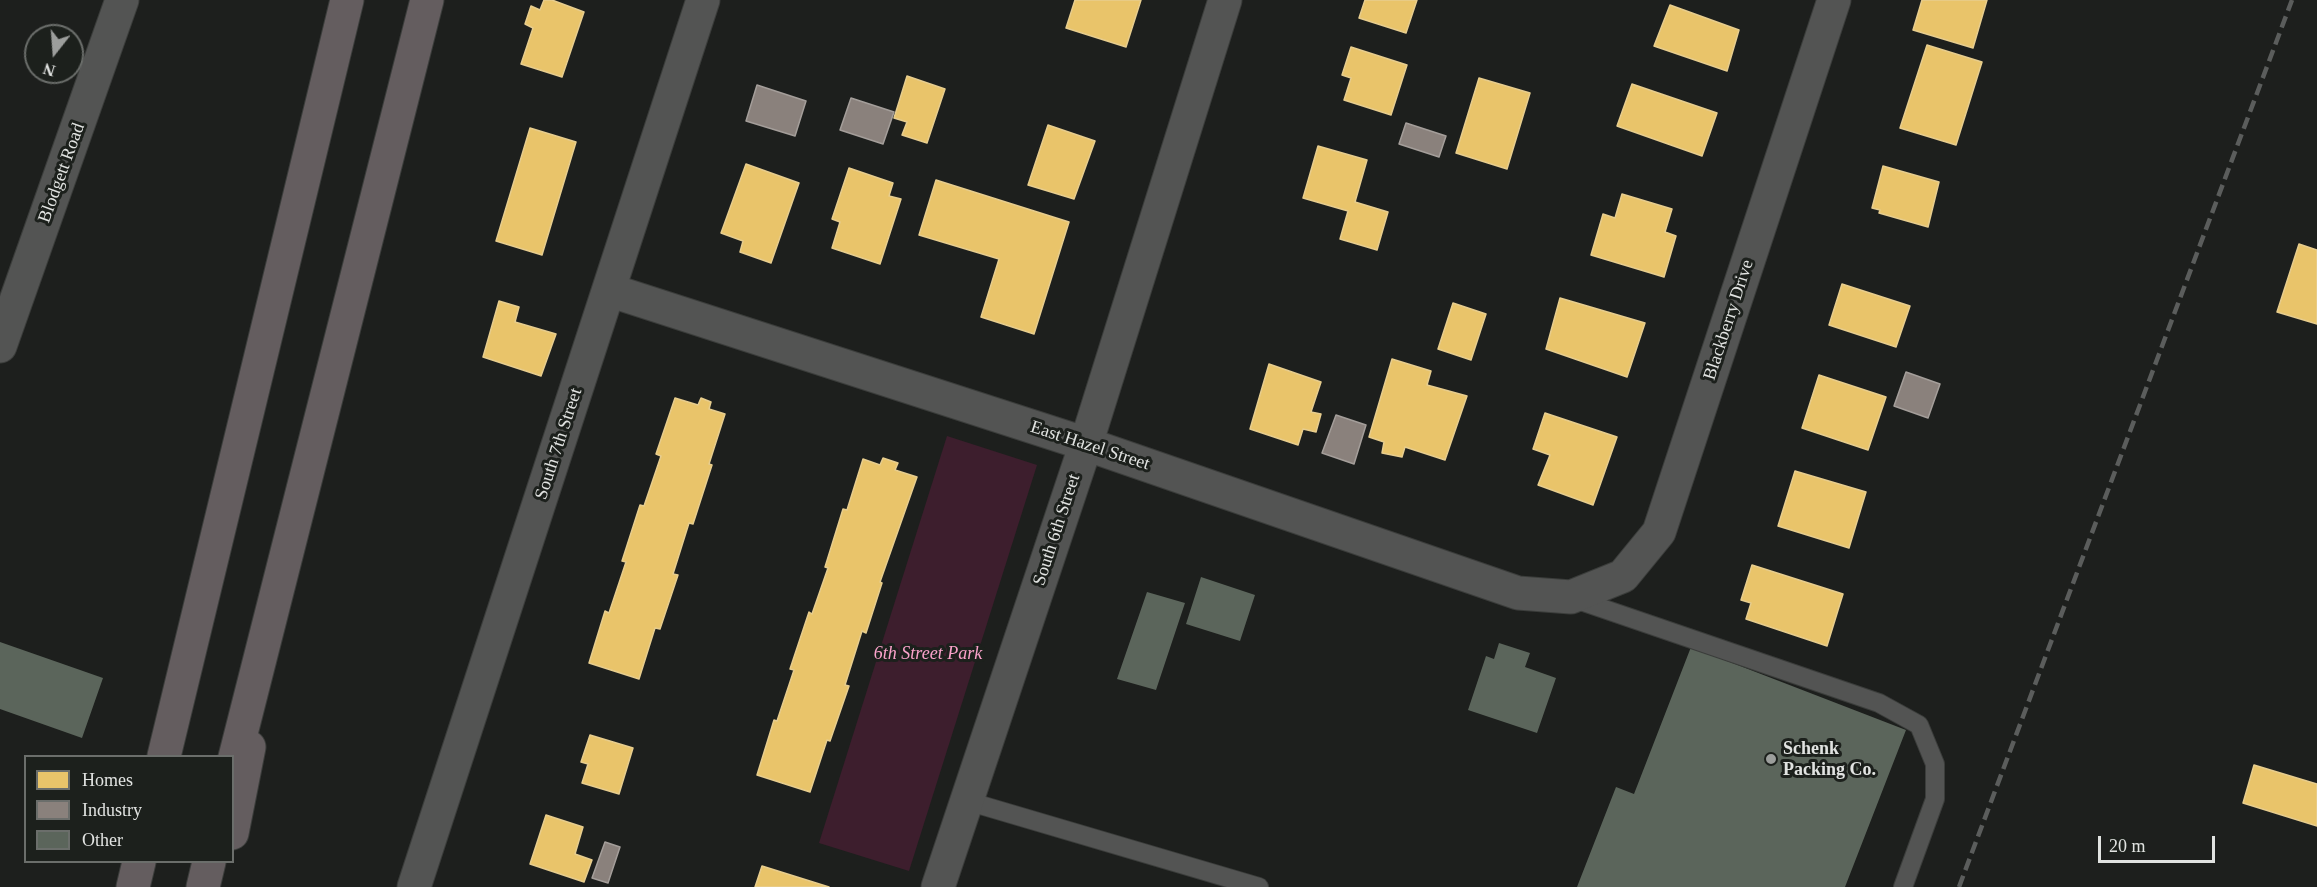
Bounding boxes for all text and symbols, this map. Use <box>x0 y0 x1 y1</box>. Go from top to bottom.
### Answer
north arrow <box>24 24 84 84</box>
text: N <box>41 60 57 80</box>
street label: Blodgett Road <box>34 120 90 226</box>
street label: Blackberry Drive <box>1699 257 1759 383</box>
street label: South 7th Street <box>531 386 587 502</box>
street label: East Hazel Street <box>1028 417 1152 475</box>
street label: South 6th Street <box>1029 472 1085 588</box>
park label: 6th Street Park <box>874 643 982 665</box>
place label: Schenk Packing Co. <box>1783 738 1876 780</box>
marker: Schenk Packing Co. <box>1764 752 1778 766</box>
legend <box>24 755 234 863</box>
text: Homes <box>82 770 133 790</box>
text: Industry <box>82 800 142 820</box>
scale bar <box>2101 824 2218 862</box>
text: Other <box>82 830 123 850</box>
text: 20 m <box>2109 836 2146 856</box>

